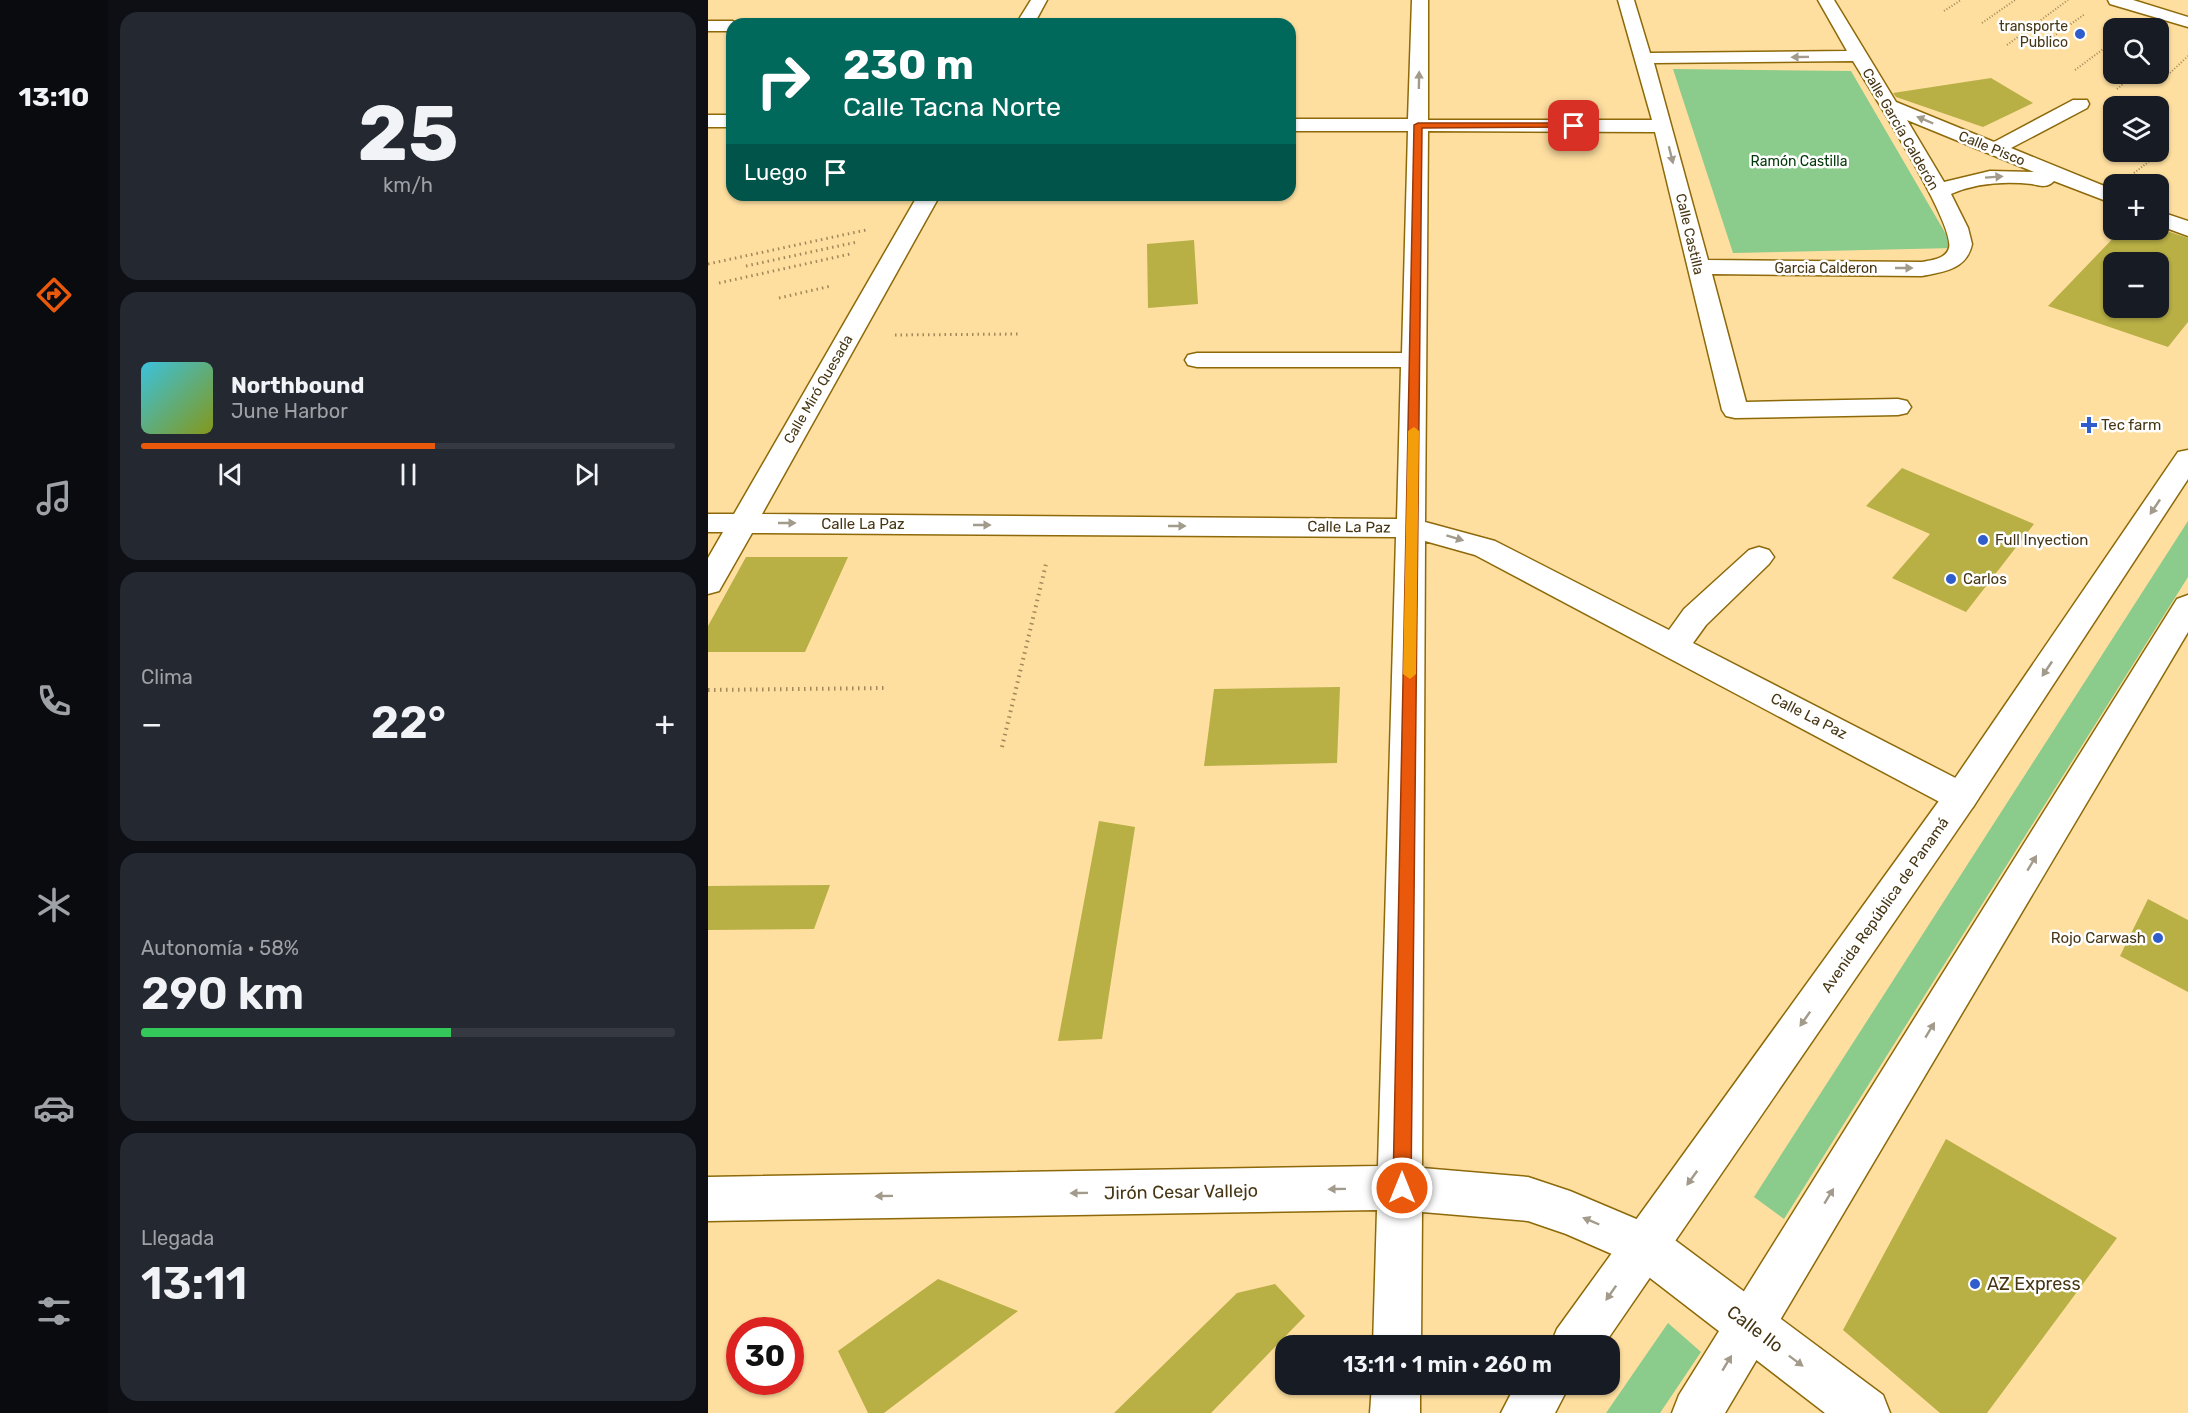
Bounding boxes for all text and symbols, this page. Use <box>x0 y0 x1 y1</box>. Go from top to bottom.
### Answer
place label: transporte Publico <box>1999 18 2068 51</box>
map controls <box>2103 18 2169 318</box>
button: search <box>2103 18 2169 84</box>
marker: transporte Publico <box>2073 27 2087 41</box>
text: 230 m <box>843 40 974 90</box>
icon: right <box>744 42 822 120</box>
one-way arrow <box>1790 52 1809 62</box>
street label: Calle García Calderón <box>1859 65 1942 193</box>
one-way arrow <box>1414 70 1424 89</box>
text: 13:10 <box>19 81 89 113</box>
text: 25 <box>357 87 459 180</box>
text: Calle Tacna Norte <box>843 91 1061 123</box>
button: layers <box>2103 96 2169 162</box>
pin <box>1548 100 1599 151</box>
icon: arrive <box>1557 109 1590 142</box>
one-way arrow <box>1916 115 1934 125</box>
street label: Calle Pisco <box>1956 127 2028 170</box>
one-way arrow <box>1666 146 1676 164</box>
park label: Ramón Castilla <box>1751 153 1847 170</box>
icon: arrive <box>819 156 852 189</box>
text: Luego <box>744 159 807 186</box>
text: km/h <box>383 173 433 197</box>
one-way arrow <box>1984 173 2003 182</box>
button: + <box>2103 174 2169 240</box>
street label: Calle Castilla <box>1672 192 1707 276</box>
button: − <box>2103 252 2169 318</box>
street label: Garcia Calderon <box>1774 260 1878 277</box>
one-way arrow <box>1895 264 1914 273</box>
icon: directions <box>33 274 75 316</box>
street label: Calle Miró Quesada <box>780 332 857 447</box>
text: Northbound <box>231 372 364 399</box>
text: June Harbor <box>231 399 348 423</box>
place label: Tec farm <box>2101 416 2161 434</box>
marker: Tec farm <box>2082 418 2096 432</box>
icon: previous <box>214 458 247 491</box>
icon: pause <box>392 458 425 491</box>
icon: next <box>570 458 603 491</box>
icon: music <box>33 477 75 519</box>
one-way arrow <box>2150 498 2161 515</box>
street label: Calle La Paz <box>821 515 905 533</box>
street label: Calle La Paz <box>1307 517 1391 537</box>
one-way arrow <box>778 518 797 528</box>
one-way arrow <box>973 520 992 529</box>
one-way arrow <box>1168 521 1187 531</box>
place label: Full Inyection <box>1995 531 2088 549</box>
marker: Full Inyection <box>1976 533 1990 547</box>
one-way arrow <box>1446 534 1464 543</box>
place label: Carlos <box>1963 570 2007 588</box>
marker: Carlos <box>1944 572 1958 586</box>
one-way arrow <box>2041 660 2053 676</box>
text: Clima <box>141 665 193 689</box>
icon: phone <box>33 680 75 722</box>
street label: Calle La Paz <box>1768 689 1851 743</box>
text: 22° <box>371 696 446 749</box>
text: − <box>141 704 162 743</box>
text: + <box>654 704 675 743</box>
street label: Avenida República de Panamá <box>1817 814 1953 996</box>
one-way arrow <box>2026 855 2037 871</box>
icon: climate <box>33 884 75 926</box>
place label: Rojo Carwash <box>2051 929 2146 947</box>
marker: Rojo Carwash <box>2151 931 2165 945</box>
text: Autonomía · 58% <box>141 936 299 960</box>
text: 290 km <box>141 967 304 1020</box>
one-way arrow <box>1800 1011 1811 1027</box>
one-way arrow <box>1925 1022 1936 1038</box>
icon: car <box>33 1087 75 1129</box>
position arrow <box>1370 1156 1434 1220</box>
one-way arrow <box>1686 1170 1698 1186</box>
street label: Jirón Cesar Vallejo <box>1104 1180 1258 1204</box>
one-way arrow <box>1328 1184 1347 1194</box>
one-way arrow <box>1824 1187 1834 1204</box>
one-way arrow <box>1070 1188 1089 1198</box>
one-way arrow <box>875 1191 894 1201</box>
one-way arrow <box>1582 1217 1599 1226</box>
text: Llegada <box>141 1226 214 1250</box>
text: 13:11 <box>141 1257 247 1310</box>
place label: AZ Express <box>1987 1273 2081 1295</box>
marker: AZ Express <box>1968 1277 1982 1291</box>
one-way arrow <box>1605 1284 1617 1300</box>
icon: filters <box>33 1290 75 1332</box>
street label: Calle Ilo <box>1723 1301 1787 1357</box>
speed limit sign: 30 <box>726 1317 804 1395</box>
text: 13:11 · 1 min · 260 m <box>1343 1351 1552 1378</box>
one-way arrow <box>1789 1354 1804 1366</box>
one-way arrow <box>1722 1355 1733 1371</box>

